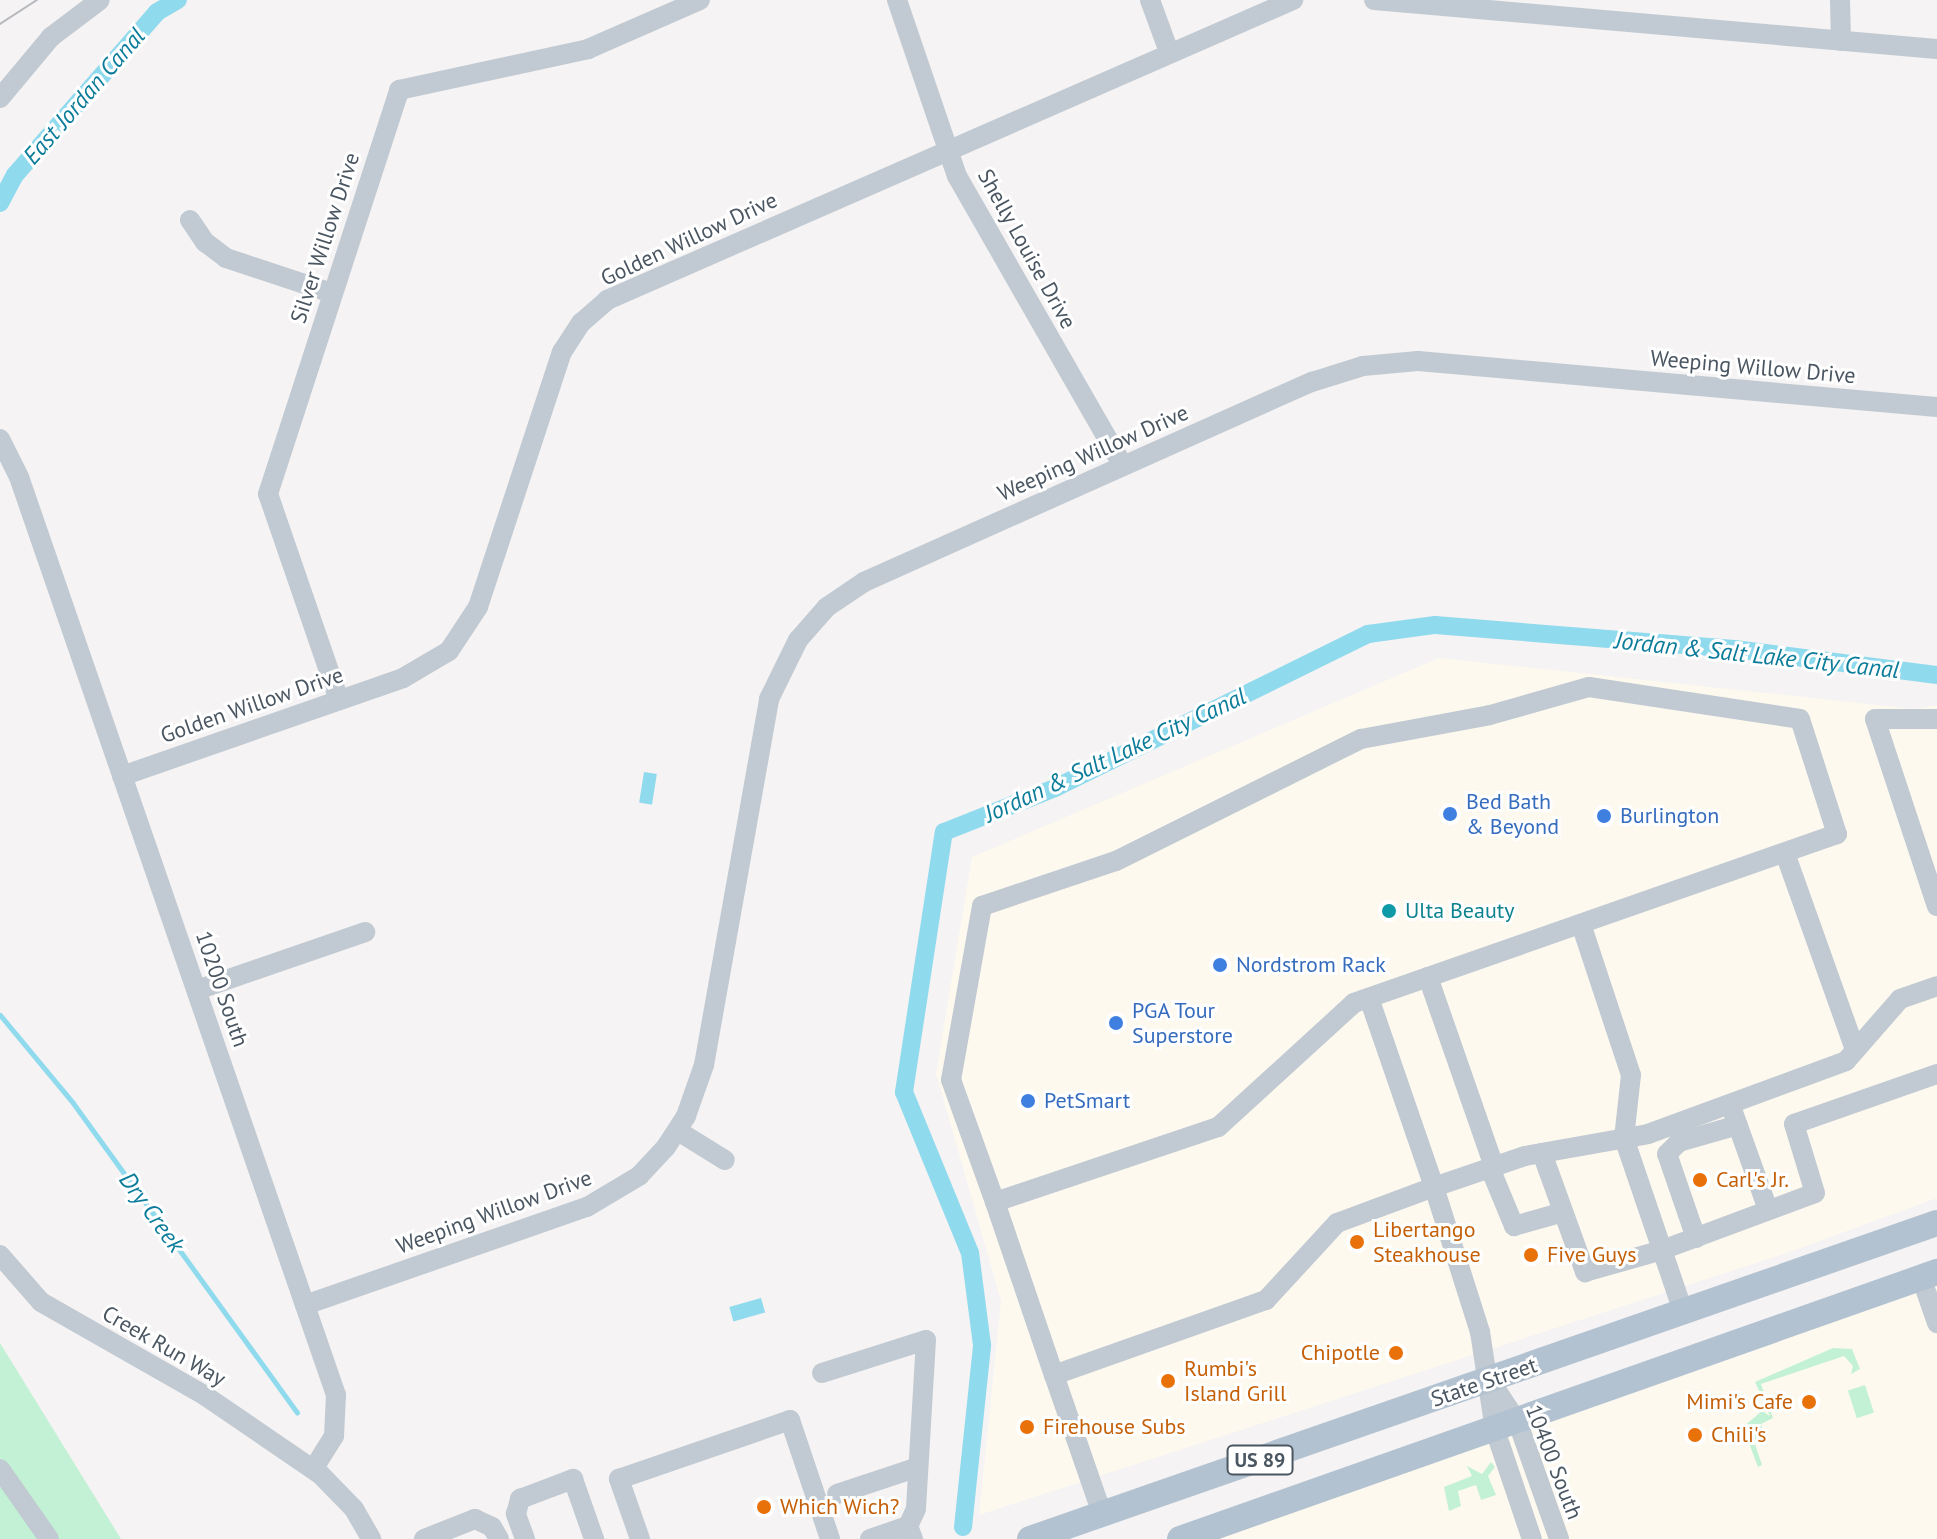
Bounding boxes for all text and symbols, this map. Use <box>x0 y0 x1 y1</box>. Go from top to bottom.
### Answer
water label: East Jordan Canal <box>17 22 151 170</box>
street label: Silver Willow Drive <box>285 149 365 327</box>
street label: Shelly Louise Drive <box>972 164 1082 334</box>
street label: Golden Willow Drive <box>596 186 782 292</box>
street label: Weeping Willow Drive <box>1649 345 1857 389</box>
street label: Weeping Willow Drive <box>993 399 1193 507</box>
water label: Jordan & Salt Lake City Canal <box>1613 626 1901 684</box>
street label: Golden Willow Drive <box>157 661 347 749</box>
water label: Jordan & Salt Lake City Canal <box>979 681 1251 829</box>
place label: Bed Bath & Beyond <box>1466 788 1559 840</box>
place label: Burlington <box>1620 803 1719 829</box>
marker: Bed Bath & Beyond <box>1441 805 1459 823</box>
marker: Burlington <box>1595 807 1613 825</box>
place label: Ulta Beauty <box>1405 898 1515 924</box>
marker: Ulta Beauty <box>1380 902 1398 920</box>
street label: 10200 South <box>190 928 254 1050</box>
place label: Nordstrom Rack <box>1236 952 1386 978</box>
marker: Nordstrom Rack <box>1211 956 1229 974</box>
place label: PGA Tour Superstore <box>1132 997 1233 1048</box>
marker: PGA Tour Superstore <box>1107 1014 1125 1032</box>
place label: PetSmart <box>1044 1088 1130 1114</box>
marker: PetSmart <box>1019 1092 1037 1110</box>
street label: Weeping Willow Drive <box>392 1164 596 1260</box>
water label: Dry Creek <box>113 1166 191 1258</box>
place label: Carl's Jr. <box>1716 1167 1789 1193</box>
marker: Carl's Jr. <box>1691 1171 1709 1189</box>
place label: Libertango Steakhouse <box>1373 1216 1481 1268</box>
marker: Libertango Steakhouse <box>1348 1233 1366 1251</box>
place label: Five Guys <box>1547 1242 1637 1268</box>
marker: Five Guys <box>1522 1246 1540 1264</box>
street label: Creek Run Way <box>97 1300 231 1392</box>
place label: Chipotle <box>1301 1340 1380 1366</box>
marker: Chipotle <box>1387 1344 1405 1362</box>
street label: State Street <box>1427 1352 1541 1412</box>
place label: Rumbi's Island Grill <box>1184 1355 1286 1406</box>
marker: Rumbi's Island Grill <box>1159 1372 1177 1390</box>
place label: Mimi's Cafe <box>1686 1389 1793 1415</box>
marker: Mimi's Cafe <box>1800 1393 1818 1411</box>
street label: 10400 South <box>1520 1401 1588 1523</box>
place label: Firehouse Subs <box>1043 1414 1186 1440</box>
marker: Firehouse Subs <box>1018 1418 1036 1436</box>
place label: Chili's <box>1711 1422 1767 1448</box>
marker: Chili's <box>1686 1426 1704 1444</box>
road number: US 89 <box>1226 1444 1294 1476</box>
place label: Which Wich? <box>780 1494 900 1520</box>
marker: Which Wich? <box>755 1498 773 1516</box>

